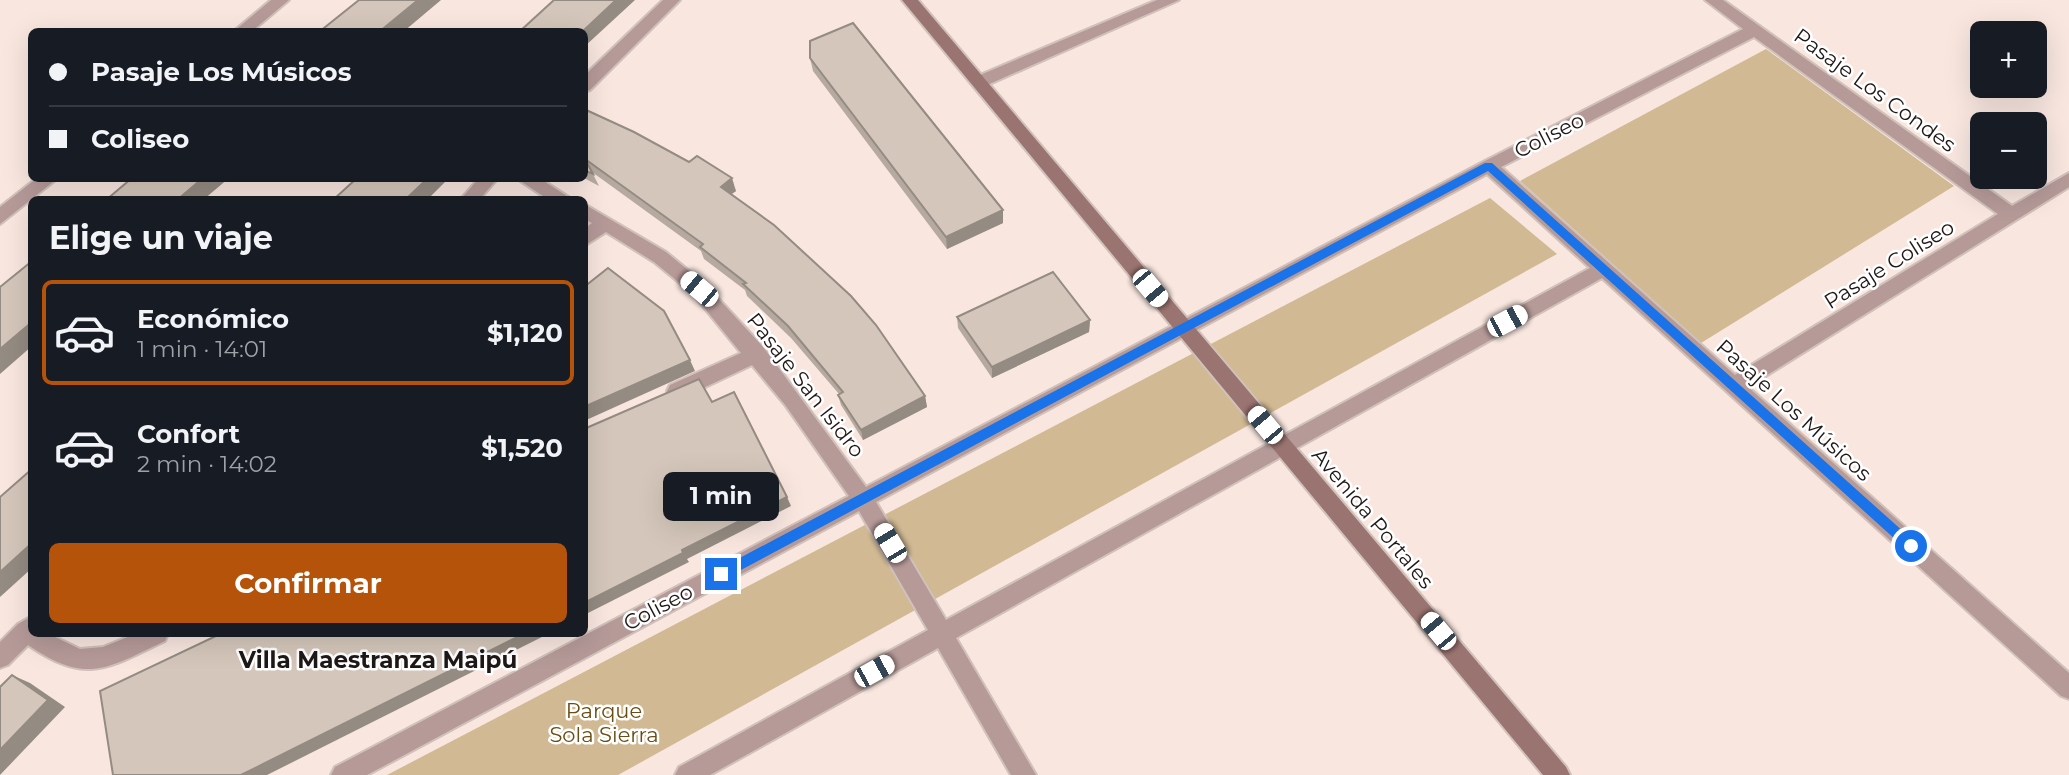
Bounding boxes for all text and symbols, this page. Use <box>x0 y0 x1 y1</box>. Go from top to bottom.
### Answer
map controls <box>1970 21 2047 189</box>
button: + <box>1970 21 2047 98</box>
street label: Pasaje Los Condes <box>1789 23 1961 157</box>
text: Pasaje Los Músicos <box>91 56 351 88</box>
street label: Coliseo <box>1510 107 1588 163</box>
button: − <box>1970 112 2047 189</box>
text: Coliseo <box>91 123 189 155</box>
street label: Pasaje Coliseo <box>1819 214 1959 314</box>
text: Elige un viaje <box>49 218 273 257</box>
car <box>1129 265 1172 311</box>
car <box>677 267 722 311</box>
icon: car <box>53 301 116 364</box>
car <box>1484 302 1531 340</box>
text: Económico <box>137 303 289 335</box>
street label: Pasaje San Isidro <box>742 308 870 462</box>
text: $1,120 <box>487 317 563 349</box>
street label: Pasaje Los Músicos <box>1711 334 1877 486</box>
text: 1 min · 14:01 <box>137 335 267 363</box>
car <box>1244 402 1287 448</box>
icon: car <box>53 416 116 479</box>
text: Confort <box>137 418 240 450</box>
text: $1,520 <box>481 432 563 464</box>
street label: Avenida Portales <box>1307 443 1439 593</box>
text: 2 min · 14:02 <box>137 450 277 478</box>
callout: 1 min <box>663 472 779 522</box>
text: 1 min <box>690 482 752 510</box>
car <box>871 520 910 566</box>
route start <box>1895 530 1927 562</box>
button: Confirmar <box>49 543 567 623</box>
route end <box>705 558 737 590</box>
street label: Coliseo <box>619 578 697 636</box>
car <box>1417 608 1460 654</box>
district label: Villa Maestranza Maipú <box>238 646 517 674</box>
car <box>851 652 898 690</box>
park label: Parque Sola Sierra <box>549 698 659 747</box>

